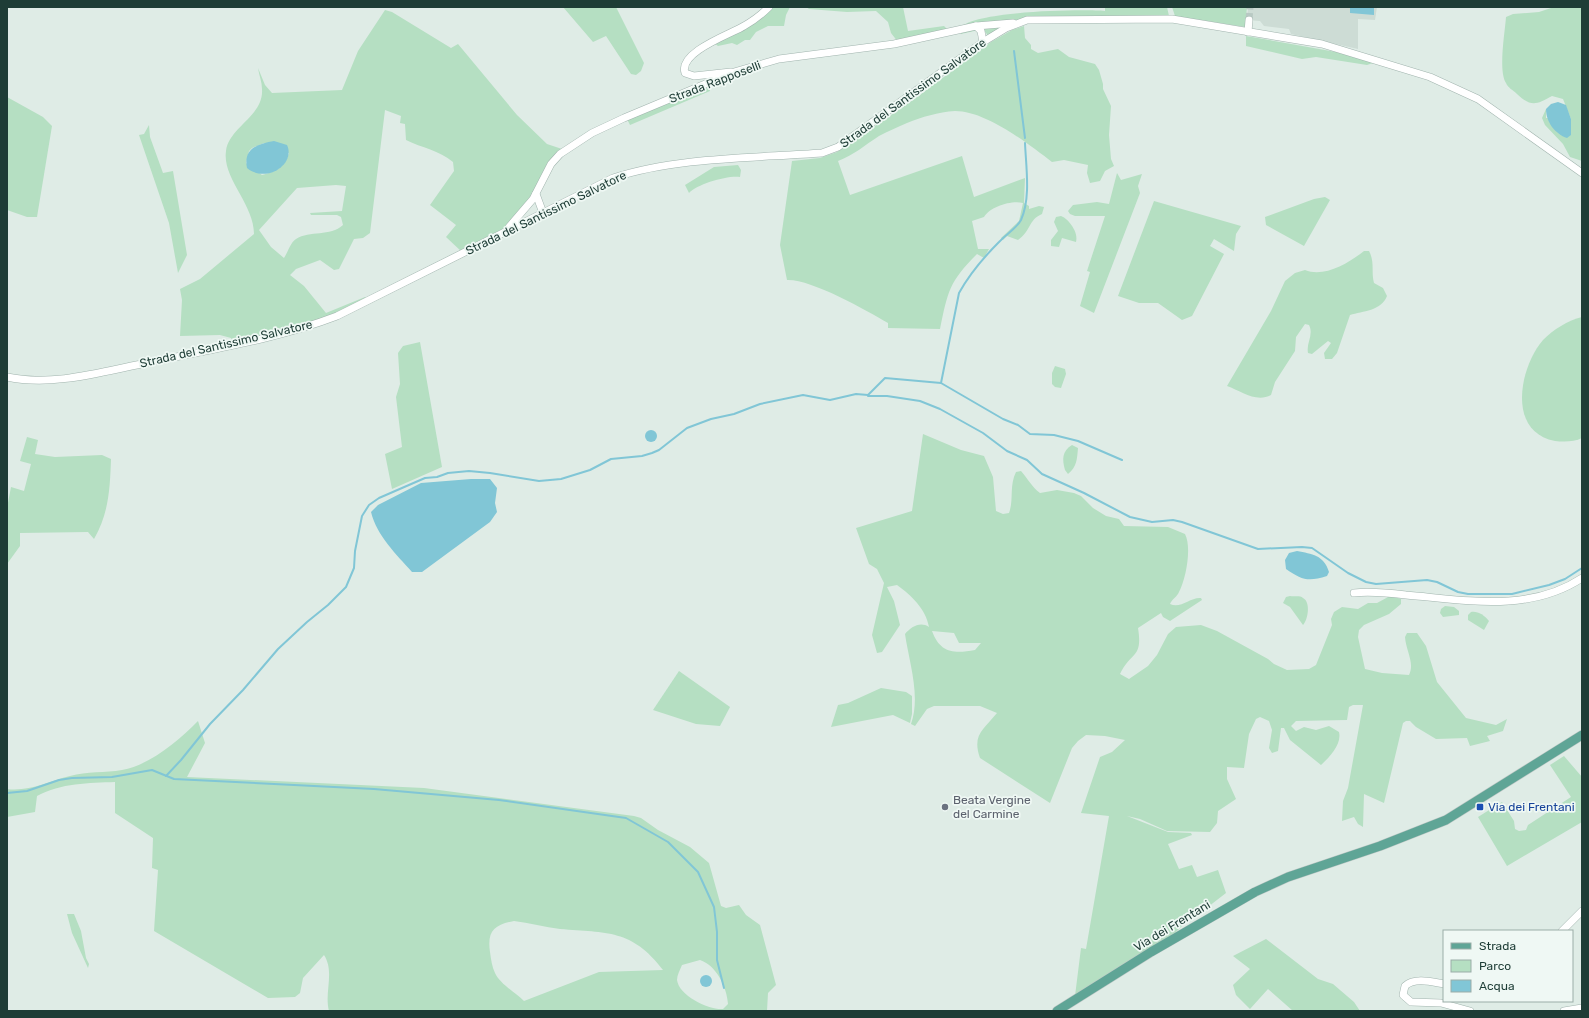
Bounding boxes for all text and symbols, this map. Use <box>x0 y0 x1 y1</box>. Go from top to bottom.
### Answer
street label: Strada del Santissimo Salvatore <box>837 35 989 151</box>
street label: Strada Rapposelli <box>667 58 763 106</box>
street label: Strada del Santissimo Salvatore <box>463 168 629 258</box>
street label: Strada del Santissimo Salvatore <box>138 317 314 371</box>
place label: Beata Vergine del Carmine <box>953 793 1031 821</box>
place label: Via dei Frentani <box>1488 800 1575 814</box>
marker: Beata Vergine del Carmine <box>940 802 950 812</box>
marker: Via dei Frentani <box>1475 802 1485 812</box>
street label: Via dei Frentani <box>1131 898 1213 954</box>
legend <box>1443 930 1573 1002</box>
text: Strada <box>1479 939 1516 953</box>
text: Parco <box>1479 959 1511 973</box>
text: Acqua <box>1479 979 1515 993</box>

